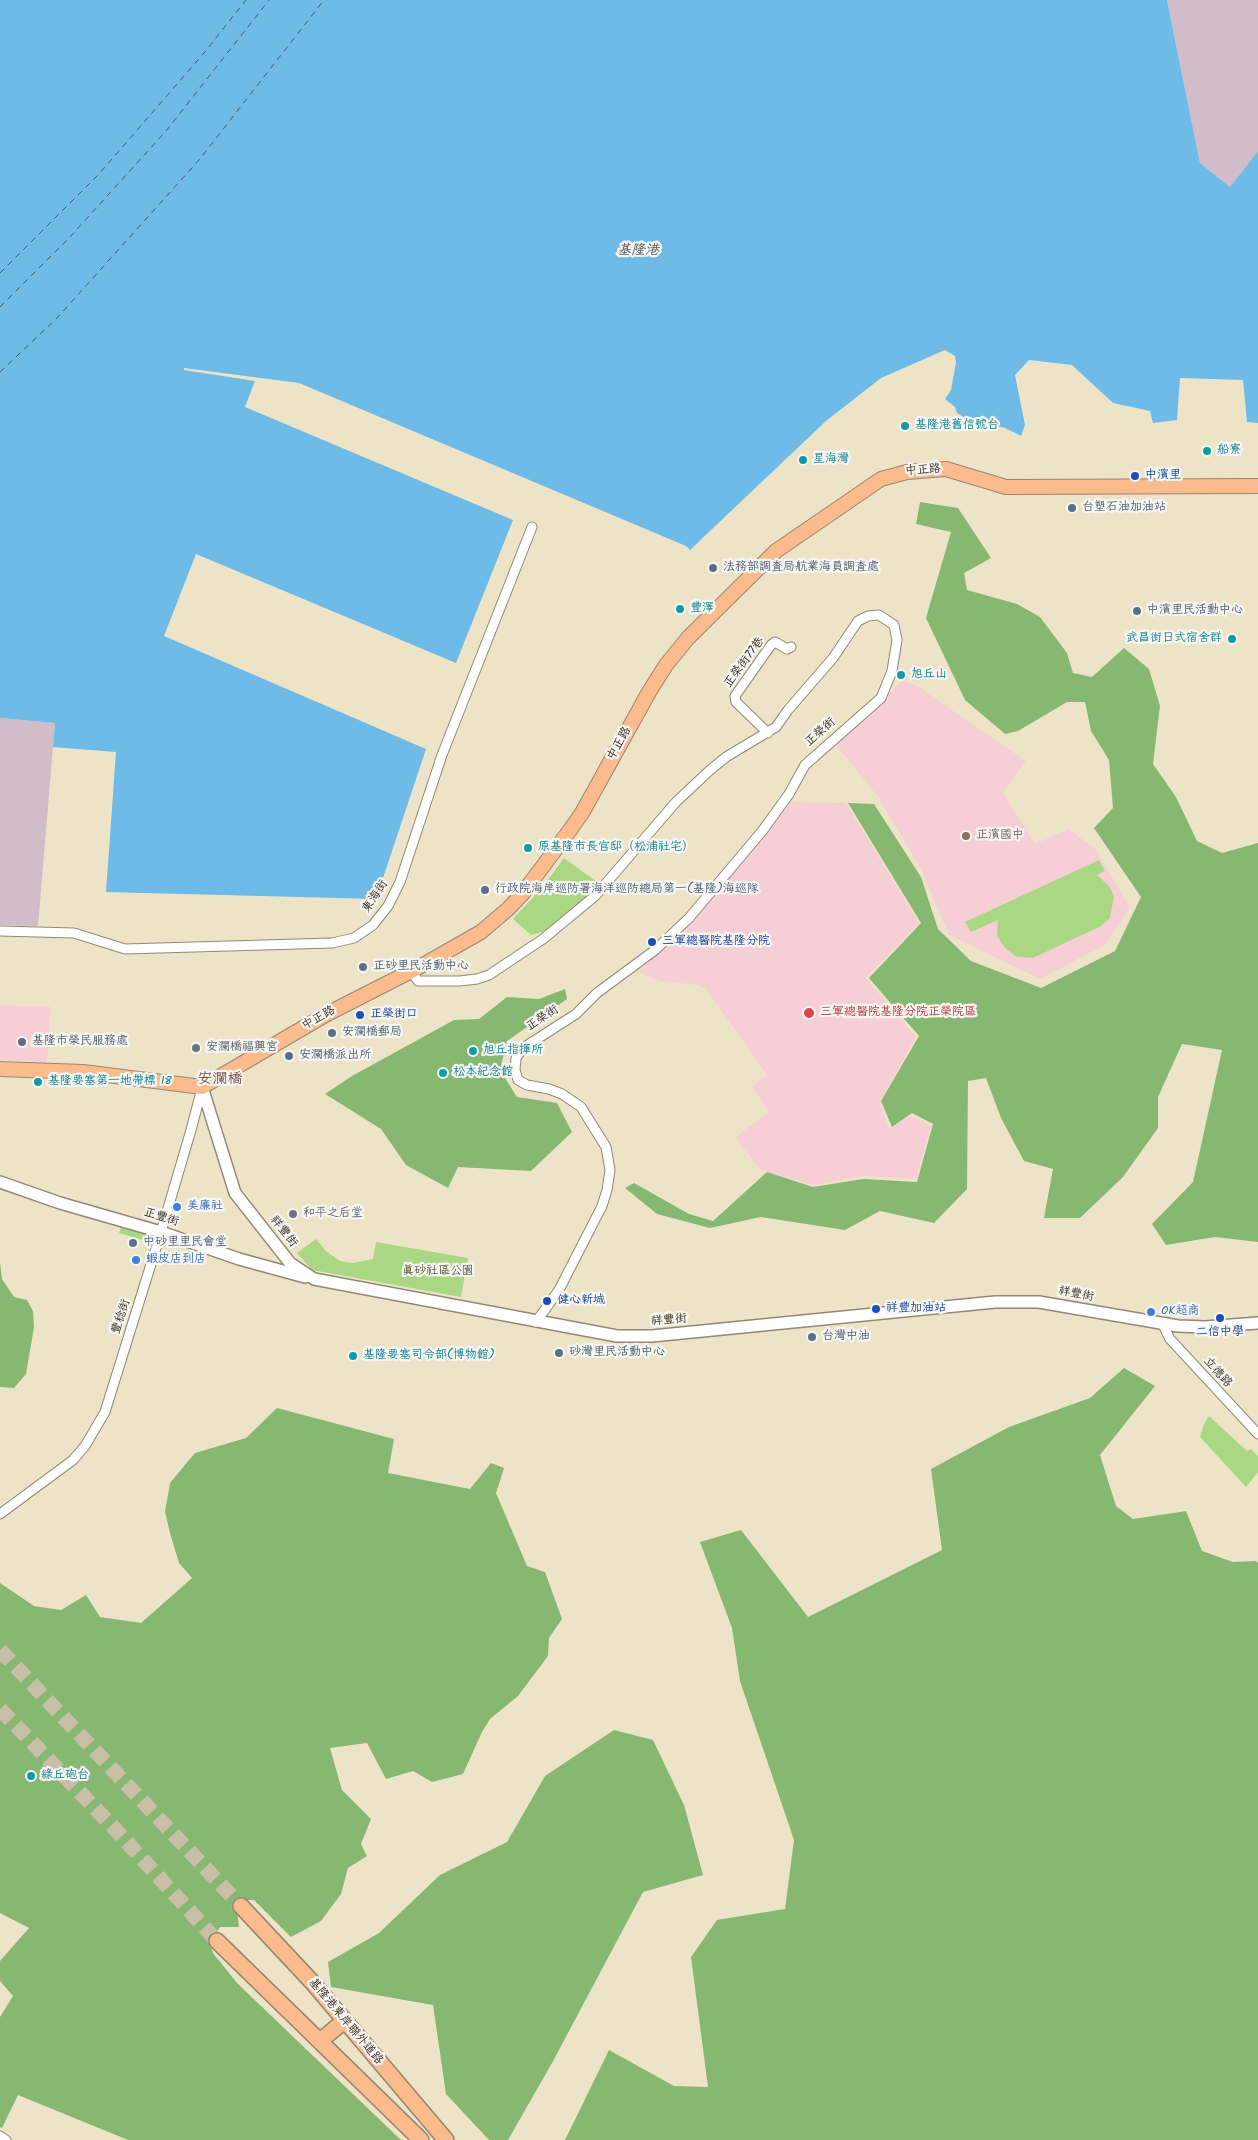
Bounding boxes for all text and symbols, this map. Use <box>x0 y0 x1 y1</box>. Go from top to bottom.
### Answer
water label: 基隆港 <box>617 244 659 260</box>
place label: 基隆港舊信號台 <box>915 419 999 433</box>
marker: 基隆港舊信號台 <box>899 420 911 432</box>
place label: 船寮 <box>1217 444 1241 458</box>
marker: 船寮 <box>1201 445 1213 457</box>
place label: 星海灣 <box>813 453 849 467</box>
marker: 星海灣 <box>797 454 809 466</box>
street label: 中正路 <box>905 463 941 479</box>
place label: 中濱里 <box>1145 469 1181 483</box>
marker: 中濱里 <box>1129 470 1141 482</box>
place label: 台塑石油加油站 <box>1082 501 1166 515</box>
marker: 台塑石油加油站 <box>1066 502 1078 514</box>
place label: 法務部調查局航業海員調查處 <box>723 561 879 575</box>
marker: 法務部調查局航業海員調查處 <box>707 562 719 574</box>
place label: 豐澤 <box>690 602 714 616</box>
marker: 豐澤 <box>674 603 686 615</box>
place label: 中濱里民活動中心 <box>1147 604 1243 618</box>
marker: 中濱里民活動中心 <box>1131 605 1143 617</box>
place label: 武昌街日式宿舍群 <box>1126 632 1222 646</box>
marker: 武昌街日式宿舍群 <box>1226 633 1238 645</box>
street label: 正榮街77巷 <box>722 635 768 691</box>
place label: 旭丘山 <box>911 668 947 682</box>
marker: 旭丘山 <box>895 669 907 681</box>
street label: 正榮街 <box>803 716 839 750</box>
street label: 中正路 <box>605 725 635 763</box>
place label: 正濱國中 <box>976 829 1024 843</box>
marker: 正濱國中 <box>960 830 972 842</box>
place label: 原基隆市長官邸（松浦社宅） <box>538 841 694 855</box>
marker: 原基隆市長官邸（松浦社宅） <box>522 842 534 854</box>
street label: 東海街 <box>360 878 392 916</box>
place label: 行政院海岸巡防署海洋巡防總局第一(基隆)海巡隊 <box>495 883 759 897</box>
marker: 行政院海岸巡防署海洋巡防總局第一(基隆)海巡隊 <box>479 884 491 896</box>
place label: 三軍總醫院基隆分院 <box>662 935 770 949</box>
marker: 三軍總醫院基隆分院 <box>646 936 658 948</box>
place label: 正砂里民活動中心 <box>373 960 469 974</box>
marker: 正砂里民活動中心 <box>357 961 369 973</box>
street label: 正榮街 <box>524 1003 562 1035</box>
street label: 中正路 <box>300 1004 338 1034</box>
marker: 三軍總醫院基隆分院正榮院區 <box>802 1006 816 1020</box>
place label: 三軍總醫院基隆分院正榮院區 <box>820 1006 976 1020</box>
place label: 正榮街口 <box>370 1008 418 1022</box>
marker: 正榮街口 <box>354 1009 366 1021</box>
place label: 安瀾橋郵局 <box>342 1026 402 1040</box>
marker: 安瀾橋郵局 <box>326 1027 338 1039</box>
place label: 基隆市榮民服務處 <box>32 1035 128 1049</box>
marker: 基隆市榮民服務處 <box>16 1036 28 1048</box>
place label: 安瀾橋福興宮 <box>206 1041 278 1055</box>
marker: 安瀾橋福興宮 <box>190 1042 202 1054</box>
place label: 旭丘指揮所 <box>483 1044 543 1058</box>
marker: 旭丘指揮所 <box>467 1045 479 1057</box>
place label: 安瀾橋派出所 <box>299 1049 371 1063</box>
marker: 安瀾橋派出所 <box>283 1050 295 1062</box>
place label: 松本紀念館 <box>453 1066 513 1080</box>
marker: 松本紀念館 <box>437 1067 449 1079</box>
district label: 安瀾橋 <box>198 1071 242 1089</box>
place label: 基隆要塞第一地帶標 18 <box>48 1075 172 1089</box>
marker: 基隆要塞第一地帶標 18 <box>32 1076 44 1088</box>
place label: 美廉社 <box>187 1200 223 1214</box>
marker: 美廉社 <box>171 1201 183 1213</box>
street label: 正豐街 <box>142 1206 180 1230</box>
place label: 和平之后堂 <box>303 1207 363 1221</box>
marker: 和平之后堂 <box>287 1208 299 1220</box>
street label: 祥豐街 <box>266 1213 300 1251</box>
place label: 中砂里里民會堂 <box>143 1236 227 1250</box>
marker: 中砂里里民會堂 <box>127 1237 139 1249</box>
place label: 蝦皮店到店 <box>146 1253 206 1267</box>
marker: 蝦皮店到店 <box>130 1254 142 1266</box>
park label: 真砂社區公園 <box>402 1265 474 1279</box>
street label: 祥豐街 <box>1057 1284 1095 1306</box>
place label: 健心新城 <box>557 1294 605 1308</box>
marker: 健心新城 <box>541 1295 553 1307</box>
street label: 豐稔街 <box>110 1298 134 1336</box>
place label: 祥豐加油站 <box>886 1302 946 1316</box>
marker: 祥豐加油站 <box>870 1303 882 1315</box>
place label: OK超商 <box>1161 1305 1199 1319</box>
marker: OK超商 <box>1145 1306 1157 1318</box>
street label: 祥豐街 <box>650 1312 688 1330</box>
marker: 二信中學 <box>1214 1312 1226 1324</box>
place label: 二信中學 <box>1196 1326 1244 1340</box>
place label: 台灣中油 <box>822 1330 870 1344</box>
marker: 台灣中油 <box>806 1331 818 1343</box>
place label: 砂灣里民活動中心 <box>569 1346 665 1360</box>
marker: 砂灣里民活動中心 <box>553 1347 565 1359</box>
place label: 基隆要塞司令部(博物館) <box>363 1349 495 1363</box>
marker: 基隆要塞司令部(博物館) <box>347 1350 359 1362</box>
street label: 立德路 <box>1200 1355 1234 1391</box>
place label: 綠丘砲台 <box>41 1769 89 1783</box>
marker: 綠丘砲台 <box>25 1770 37 1782</box>
street label: 基隆港東岸聯外道路 <box>305 1976 385 2068</box>

